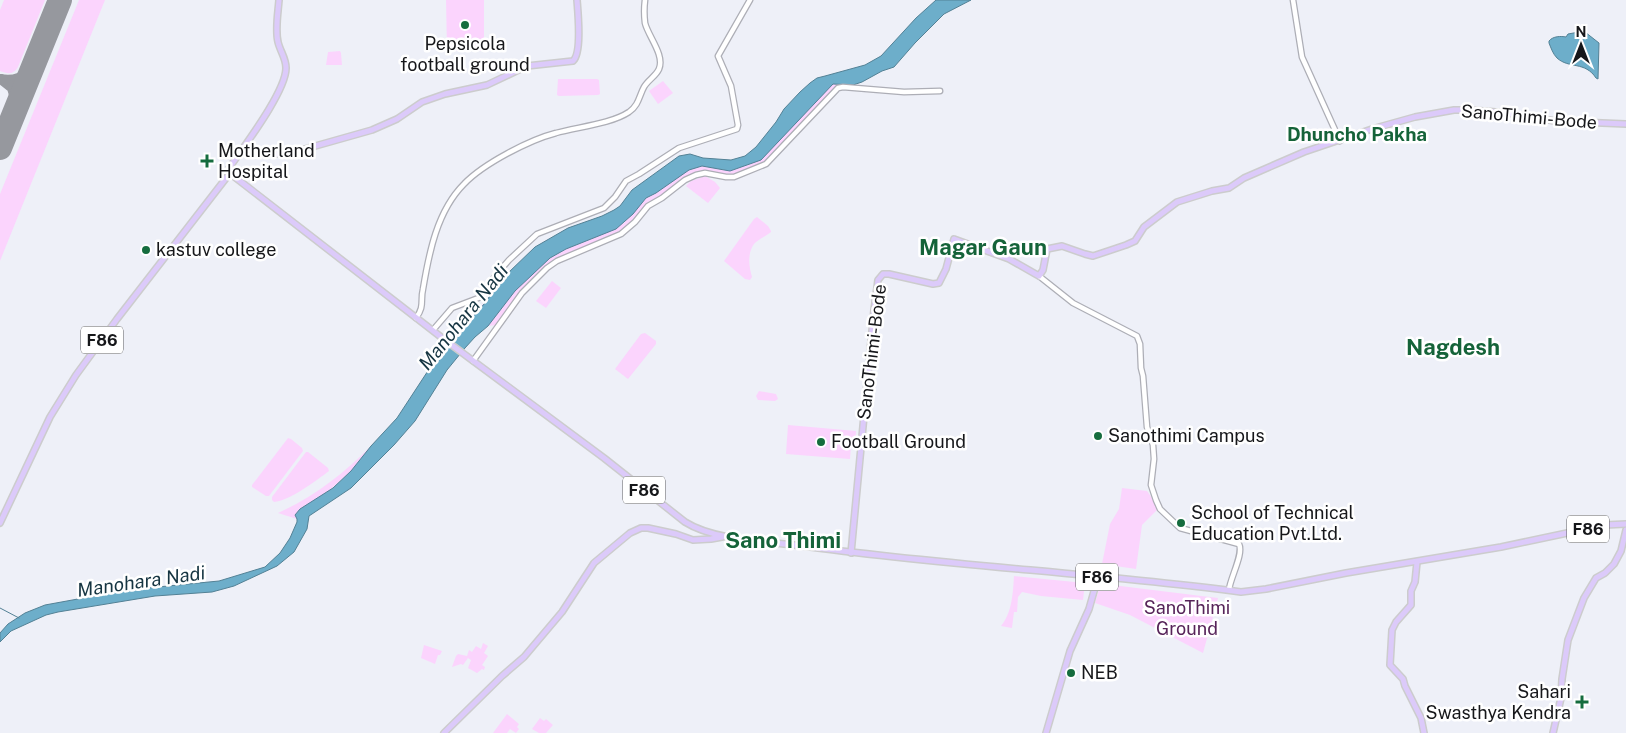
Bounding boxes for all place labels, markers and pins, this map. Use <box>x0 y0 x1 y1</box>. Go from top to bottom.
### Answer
marker: Pepsicola football ground <box>459 19 471 31</box>
place label: Pepsicola football ground <box>400 33 530 75</box>
place label: Motherland Hospital <box>218 140 315 182</box>
marker: Motherland Hospital <box>200 154 214 168</box>
place label: kastuv college <box>156 239 276 260</box>
marker: kastuv college <box>140 244 152 256</box>
place label: Sanothimi Campus <box>1108 425 1265 446</box>
marker: Sanothimi Campus <box>1092 430 1104 442</box>
place label: Football Ground <box>831 431 966 452</box>
marker: Football Ground <box>815 436 827 448</box>
place label: School of Technical Education Pvt.Ltd. <box>1191 502 1354 544</box>
marker: School of Technical Education Pvt.Ltd. <box>1175 517 1187 529</box>
place label: NEB <box>1081 662 1118 683</box>
marker: NEB <box>1065 667 1077 679</box>
place label: Sahari Swasthya Kendra <box>1426 681 1571 723</box>
marker: Sahari Swasthya Kendra <box>1575 695 1589 709</box>

